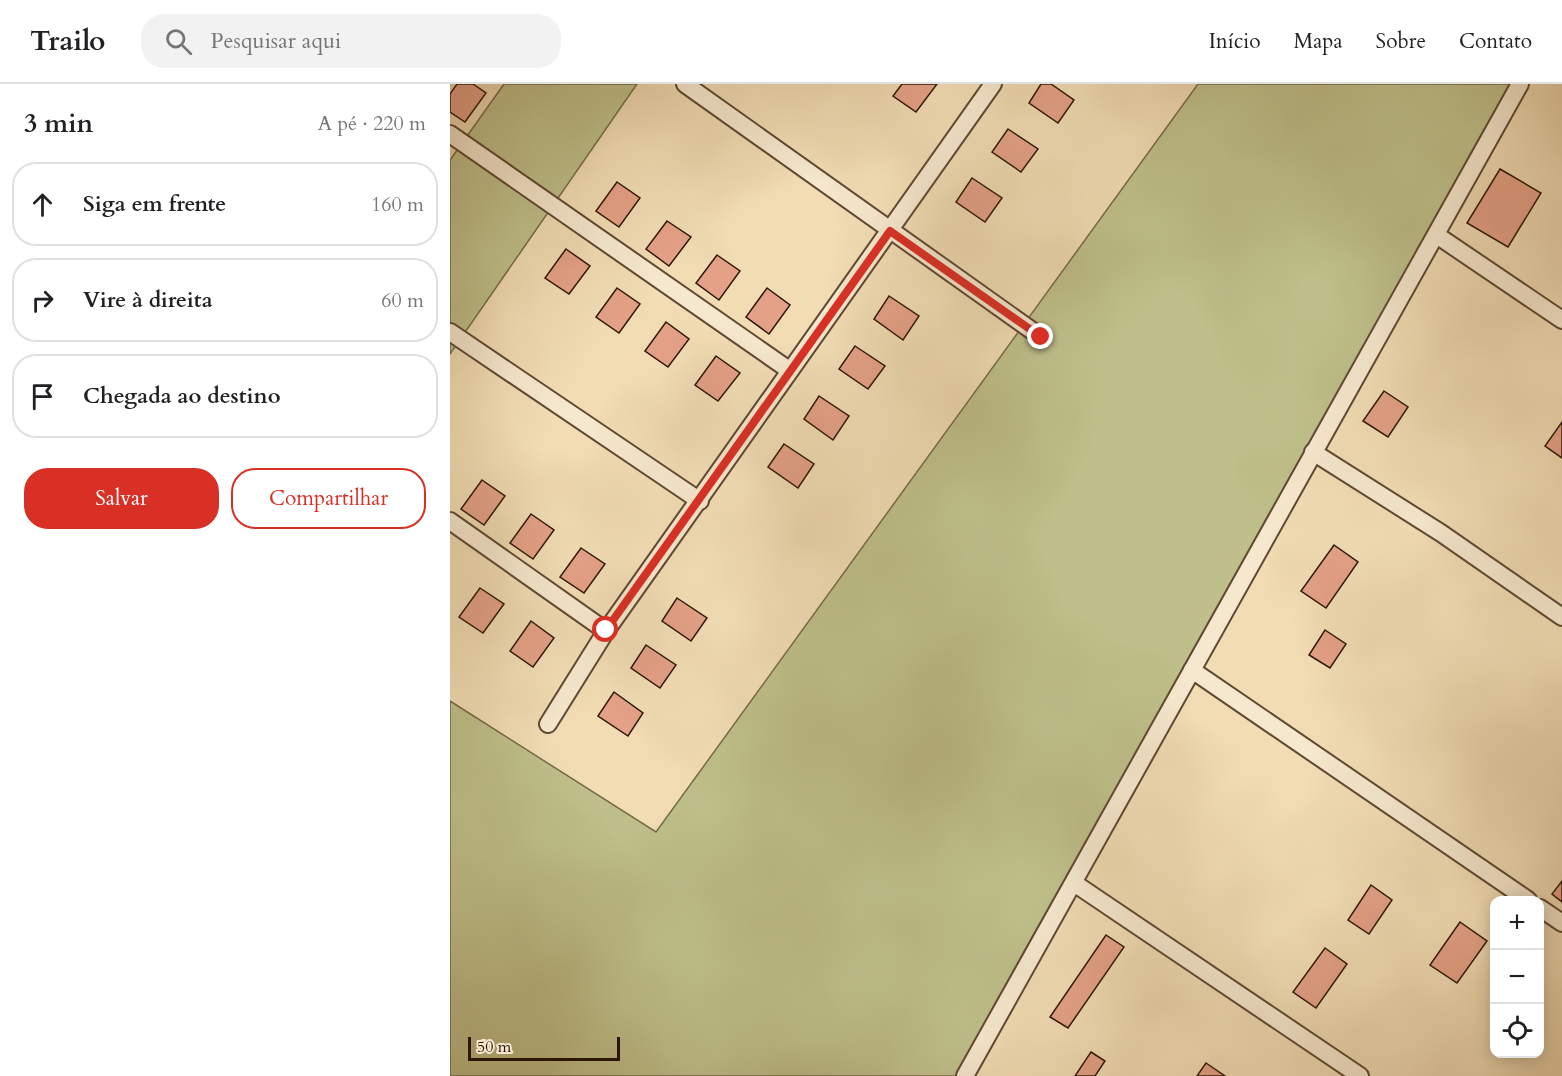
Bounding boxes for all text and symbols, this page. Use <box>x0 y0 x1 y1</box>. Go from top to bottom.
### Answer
search box <box>141 14 561 68</box>
text: Trailo <box>30 22 105 60</box>
icon: search <box>162 25 195 58</box>
text: Pesquisar aqui <box>210 26 341 56</box>
text: Início <box>1209 27 1261 56</box>
text: Mapa <box>1294 27 1343 56</box>
text: Sobre <box>1376 27 1426 56</box>
text: Contato <box>1459 27 1532 56</box>
text: 3 min <box>24 106 93 141</box>
text: A pé · 220 m <box>318 110 426 137</box>
icon: ahead <box>26 188 59 221</box>
text: Siga em frente <box>83 189 226 219</box>
text: 160 m <box>371 191 424 218</box>
icon: right <box>26 284 59 317</box>
text: Vire à direita <box>83 285 213 315</box>
text: 60 m <box>381 287 424 314</box>
route end <box>1027 323 1053 349</box>
icon: arrive <box>26 380 59 413</box>
text: Chegada ao destino <box>83 381 281 411</box>
button: Salvar <box>24 468 219 529</box>
button: Compartilhar <box>231 468 426 529</box>
route start <box>592 616 618 642</box>
map controls <box>1490 896 1544 1058</box>
button: + <box>1490 896 1544 950</box>
button: − <box>1490 950 1544 1004</box>
button: locate <box>1490 1004 1544 1058</box>
scale bar <box>468 1034 620 1062</box>
text: 50 m <box>477 1036 511 1058</box>

